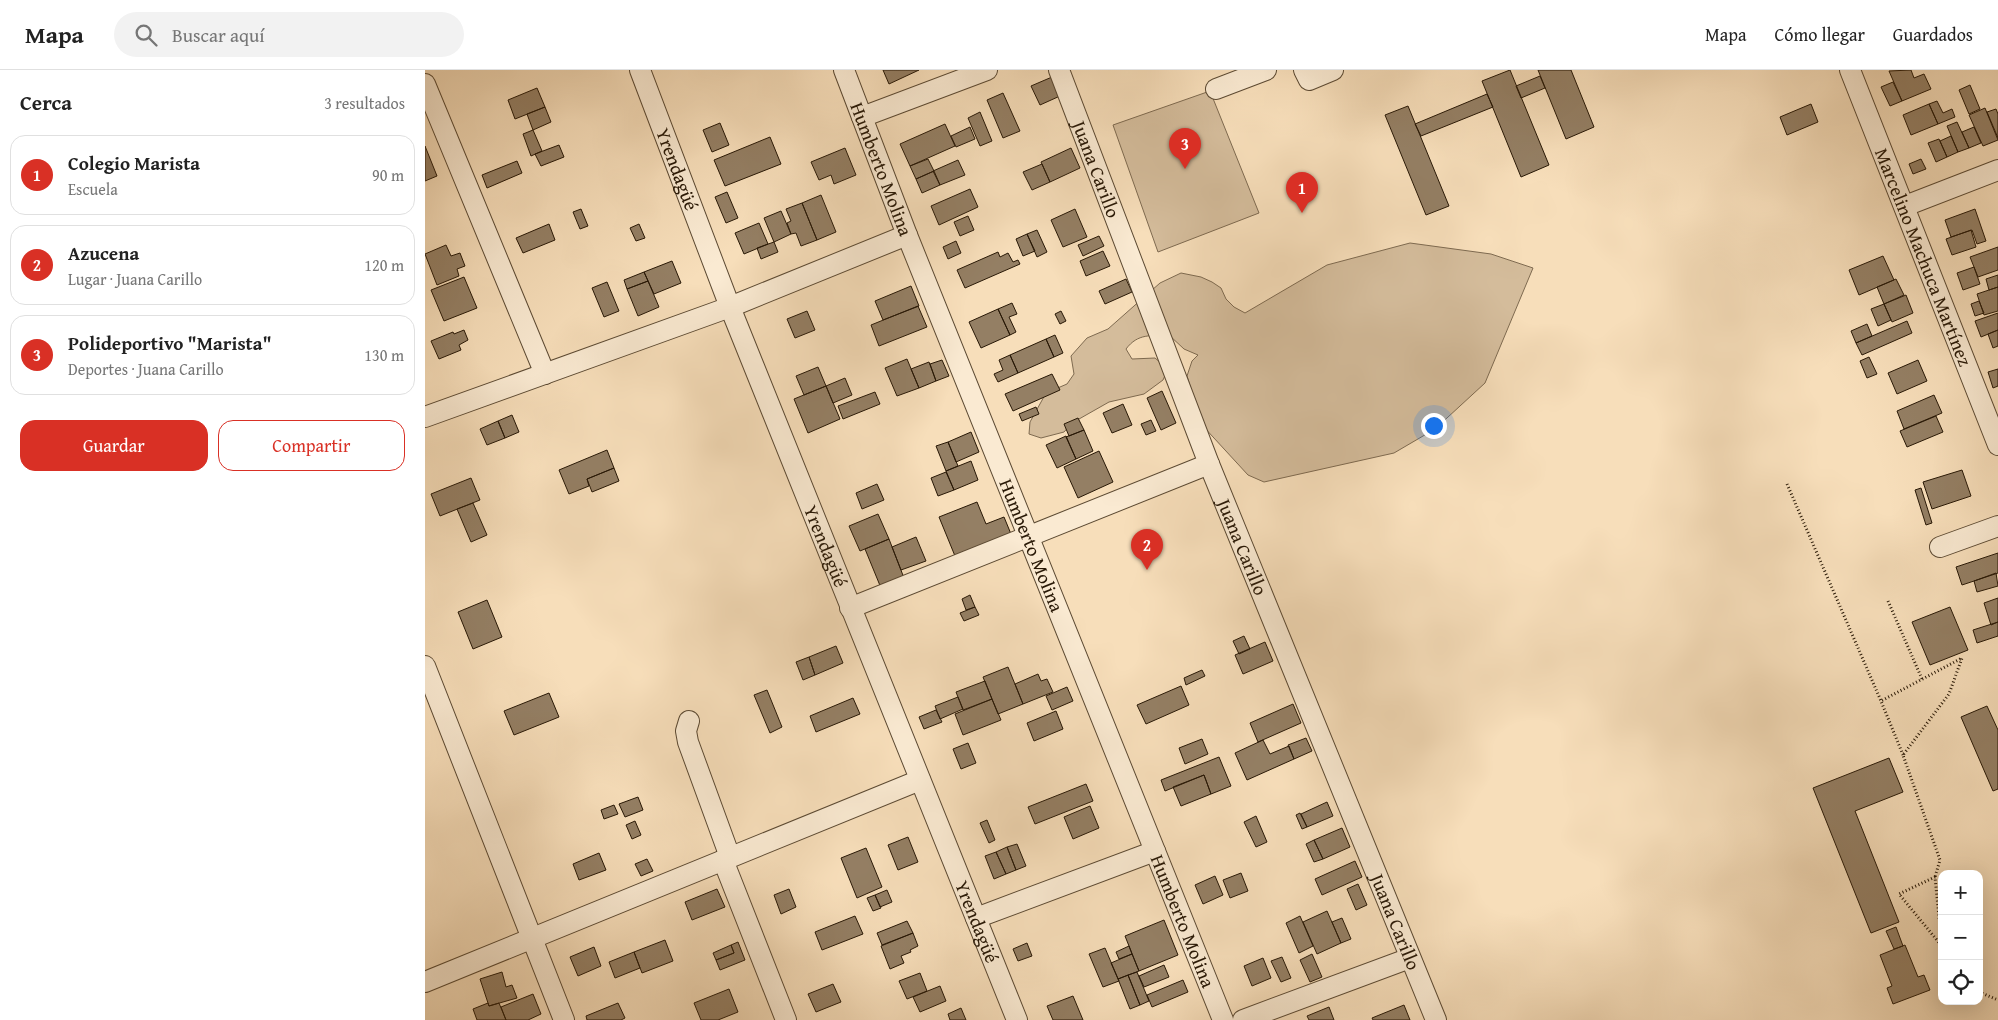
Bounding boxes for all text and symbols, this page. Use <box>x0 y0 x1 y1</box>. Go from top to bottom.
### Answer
search box <box>114 12 464 57</box>
text: Mapa <box>25 17 84 52</box>
icon: search <box>132 21 160 49</box>
text: Buscar aquí <box>172 21 265 49</box>
text: Mapa <box>1705 21 1747 48</box>
text: Cómo llegar <box>1775 21 1865 48</box>
text: Guardados <box>1893 21 1973 48</box>
text: Cerca <box>20 87 72 118</box>
text: 3 resultados <box>324 91 405 115</box>
street label: Humberto Molina <box>844 98 920 240</box>
street label: Juana Carillo <box>1065 115 1128 222</box>
street label: Yrendagüé <box>649 124 706 215</box>
pin: 3 <box>1169 128 1201 169</box>
street label: Marcelino Machuca Martínez <box>1868 144 1979 370</box>
text: Colegio Marista <box>68 149 200 177</box>
text: 1 <box>33 163 41 187</box>
text: 90 m <box>372 163 404 187</box>
pin: 1 <box>1286 172 1318 213</box>
text: Escuela <box>68 177 118 201</box>
text: Azucena <box>68 239 139 267</box>
text: 2 <box>33 253 41 277</box>
text: 120 m <box>364 253 404 277</box>
text: Lugar · Juana Carillo <box>68 267 202 291</box>
text: Polideportivo "Marista" <box>68 329 272 357</box>
text: 3 <box>33 343 41 367</box>
text: 130 m <box>364 343 404 367</box>
text: Deportes · Juana Carillo <box>68 357 224 381</box>
your location <box>1421 413 1447 439</box>
button: Guardar <box>20 420 208 471</box>
button: Compartir <box>218 420 405 471</box>
street label: Humberto Molina <box>993 474 1071 616</box>
street label: Juana Carillo <box>1210 492 1275 599</box>
street label: Yrendagüé <box>797 501 855 591</box>
pin: 2 <box>1131 529 1163 570</box>
street label: Humberto Molina <box>1144 850 1222 992</box>
street label: Juana Carillo <box>1363 867 1428 974</box>
map controls <box>1938 870 1983 1005</box>
button: + <box>1938 870 1983 915</box>
street label: Yrendagüé <box>948 876 1007 967</box>
button: − <box>1938 915 1983 960</box>
button: locate <box>1938 960 1983 1005</box>

